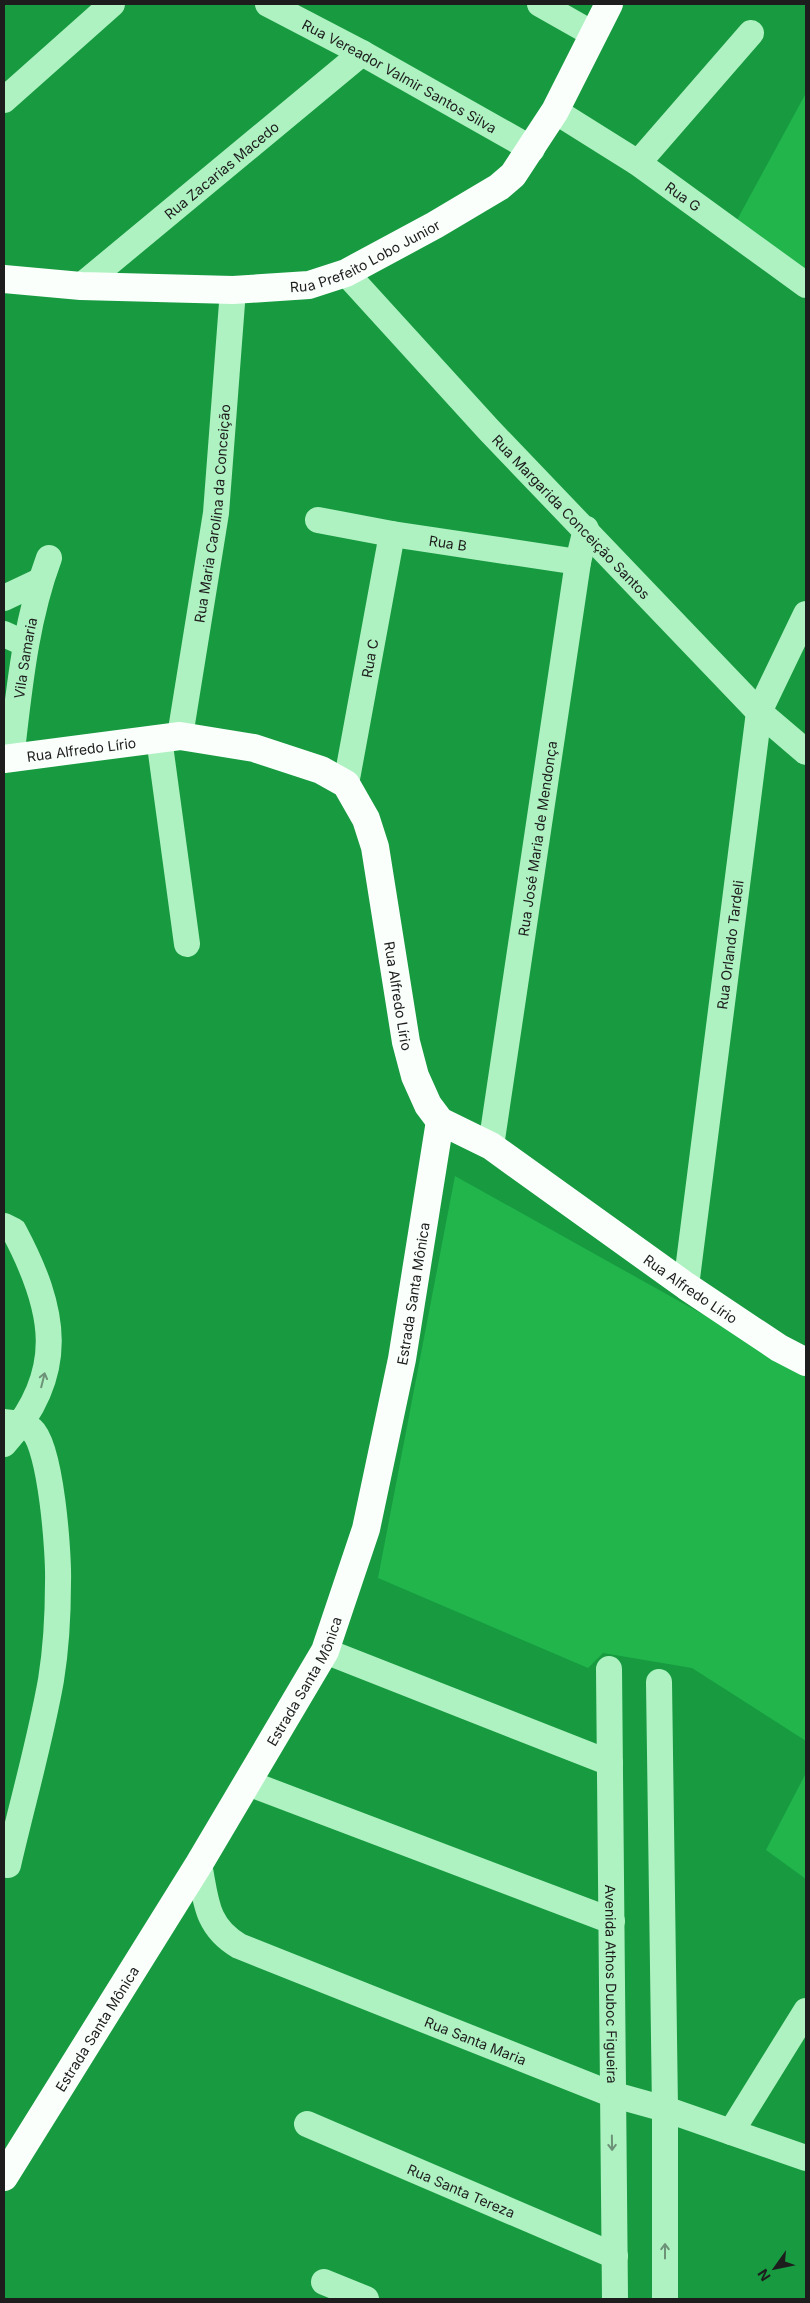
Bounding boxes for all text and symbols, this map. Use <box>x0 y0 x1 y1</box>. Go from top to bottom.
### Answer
street label: Rua Vereador Valmir Santos Silva <box>300 15 500 136</box>
street label: Rua Zacarias Macedo <box>160 117 282 222</box>
street label: Rua G <box>662 177 704 214</box>
street label: Rua Prefeito Lobo Junior <box>289 216 443 295</box>
street label: Rua Maria Carolina da Conceição <box>190 404 233 624</box>
street label: Rua Margarida Conceição Santos <box>489 431 654 602</box>
street label: Rua B <box>428 531 468 554</box>
street label: Vila Samaria <box>10 616 40 700</box>
street label: Rua C <box>357 637 381 679</box>
street label: Rua Alfredo Lírio <box>26 733 137 764</box>
street label: Rua José Maria de Mendonça <box>514 740 560 937</box>
street label: Rua Orlando Tardeli <box>713 879 746 1010</box>
street label: Rua Alfredo Lírio <box>382 940 416 1052</box>
street label: Estrada Santa Mônica <box>392 1221 432 1367</box>
street label: Rua Alfredo Lírio <box>641 1250 741 1327</box>
one-way arrow <box>39 1373 48 1389</box>
street label: Estrada Santa Mônica <box>262 1614 344 1749</box>
street label: Avenida Athos Duboc Figueira <box>603 1884 621 2084</box>
street label: Estrada Santa Mônica <box>51 1963 142 2094</box>
street label: Rua Santa Maria <box>422 2012 529 2068</box>
one-way arrow <box>607 2134 617 2151</box>
street label: Rua Santa Tereza <box>405 2160 518 2221</box>
one-way arrow <box>660 2243 670 2259</box>
north arrow <box>750 2243 800 2293</box>
text: N <box>754 2266 774 2284</box>

